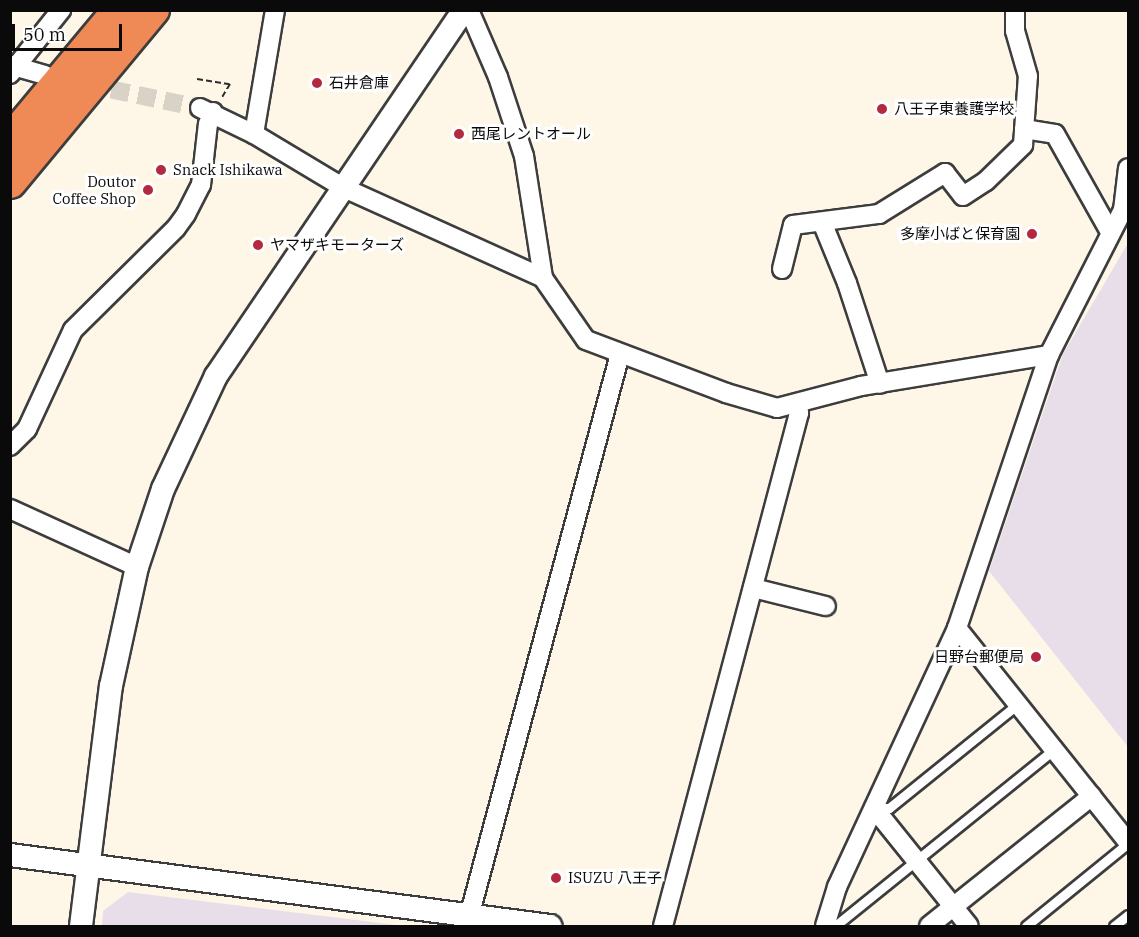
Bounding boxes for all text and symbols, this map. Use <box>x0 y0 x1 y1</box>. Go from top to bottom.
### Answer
scale bar <box>15 12 124 50</box>
text: 50 m <box>23 23 66 46</box>
place label: 石井倉庫 <box>329 74 389 92</box>
marker: 石井倉庫 <box>310 76 324 90</box>
place label: 八王子東養護学校 <box>894 100 1014 118</box>
marker: 八王子東養護学校 <box>875 102 889 116</box>
place label: 西尾レントオール <box>471 125 591 143</box>
marker: 西尾レントオール <box>452 127 466 141</box>
place label: Snack Ishikawa <box>173 161 283 179</box>
marker: Snack Ishikawa <box>154 163 168 177</box>
place label: Doutor Coffee Shop <box>52 172 136 207</box>
marker: Doutor Coffee Shop <box>141 183 155 197</box>
place label: 多摩小ばと保育園 <box>900 225 1020 243</box>
marker: 多摩小ばと保育園 <box>1025 227 1039 241</box>
place label: ヤマザキモーターズ <box>270 236 405 254</box>
marker: ヤマザキモーターズ <box>251 238 265 252</box>
place label: 日野台郵便局 <box>934 648 1024 666</box>
marker: 日野台郵便局 <box>1029 650 1043 664</box>
place label: ISUZU 八王子 <box>568 869 662 887</box>
marker: ISUZU 八王子 <box>549 871 563 885</box>

